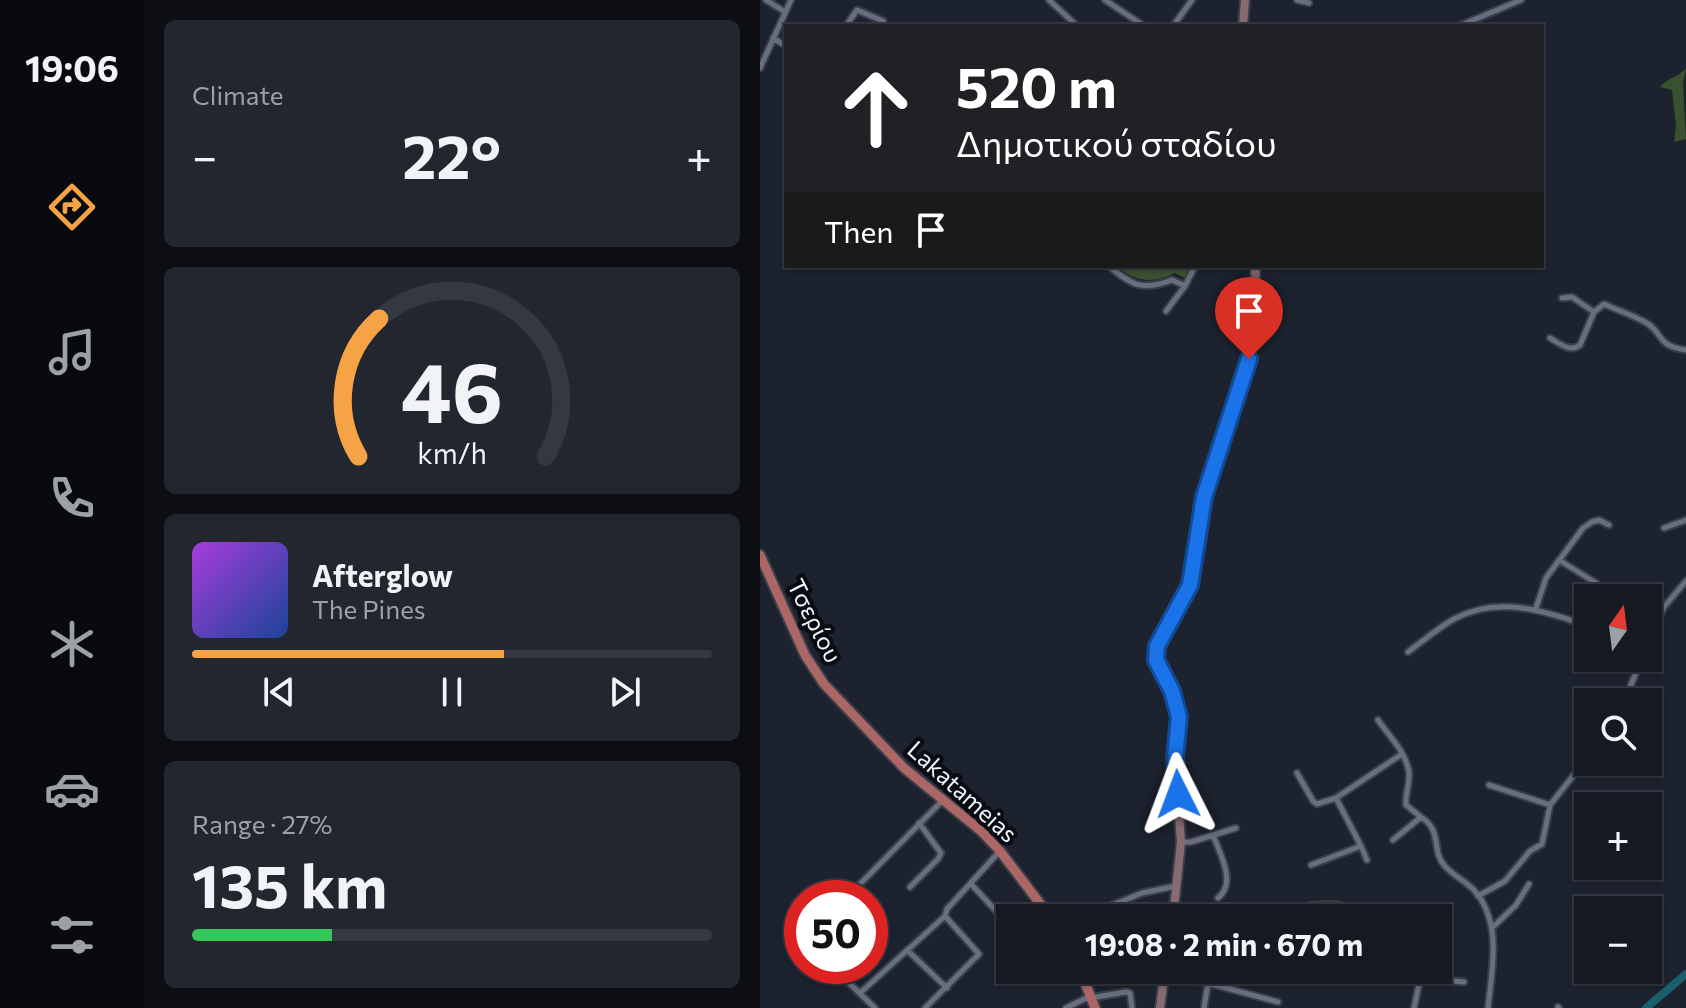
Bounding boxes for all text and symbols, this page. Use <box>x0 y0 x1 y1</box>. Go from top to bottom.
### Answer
text: 19:06 <box>25 45 119 89</box>
text: 520 m <box>956 51 1117 120</box>
icon: ahead <box>824 56 928 160</box>
text: Climate <box>192 79 284 110</box>
text: 22° <box>402 118 501 191</box>
text: Δημοτικού σταδίου <box>956 120 1276 164</box>
text: − <box>192 128 217 182</box>
text: + <box>686 128 712 182</box>
icon: directions <box>44 179 100 235</box>
icon: arrive <box>909 208 953 252</box>
text: Then <box>824 212 893 249</box>
pin <box>1215 277 1283 359</box>
icon: arrive <box>1227 289 1271 333</box>
icon: music <box>44 324 100 380</box>
text: 46 <box>401 337 503 439</box>
text: km/h <box>417 435 487 470</box>
icon: phone <box>44 470 100 526</box>
text: Afterglow <box>312 556 453 593</box>
street label: Τσερίου <box>782 574 849 667</box>
north arrow <box>1574 584 1662 672</box>
map controls <box>1574 584 1662 984</box>
text: The Pines <box>312 593 426 624</box>
icon: climate <box>44 616 100 672</box>
icon: previous <box>257 670 301 714</box>
icon: pause <box>430 670 474 714</box>
icon: next <box>603 670 647 714</box>
button: search <box>1574 688 1662 776</box>
street label: Lakatameias <box>902 734 1024 848</box>
position arrow <box>1136 752 1220 836</box>
icon: car <box>44 761 100 817</box>
button: + <box>1574 792 1662 880</box>
text: Range · 27% <box>192 808 332 839</box>
text: 135 km <box>192 847 387 920</box>
speed limit sign: 50 <box>784 880 888 984</box>
button: − <box>1574 896 1662 984</box>
icon: filters <box>44 907 100 963</box>
text: 19:08 · 2 min · 670 m <box>1085 925 1363 962</box>

